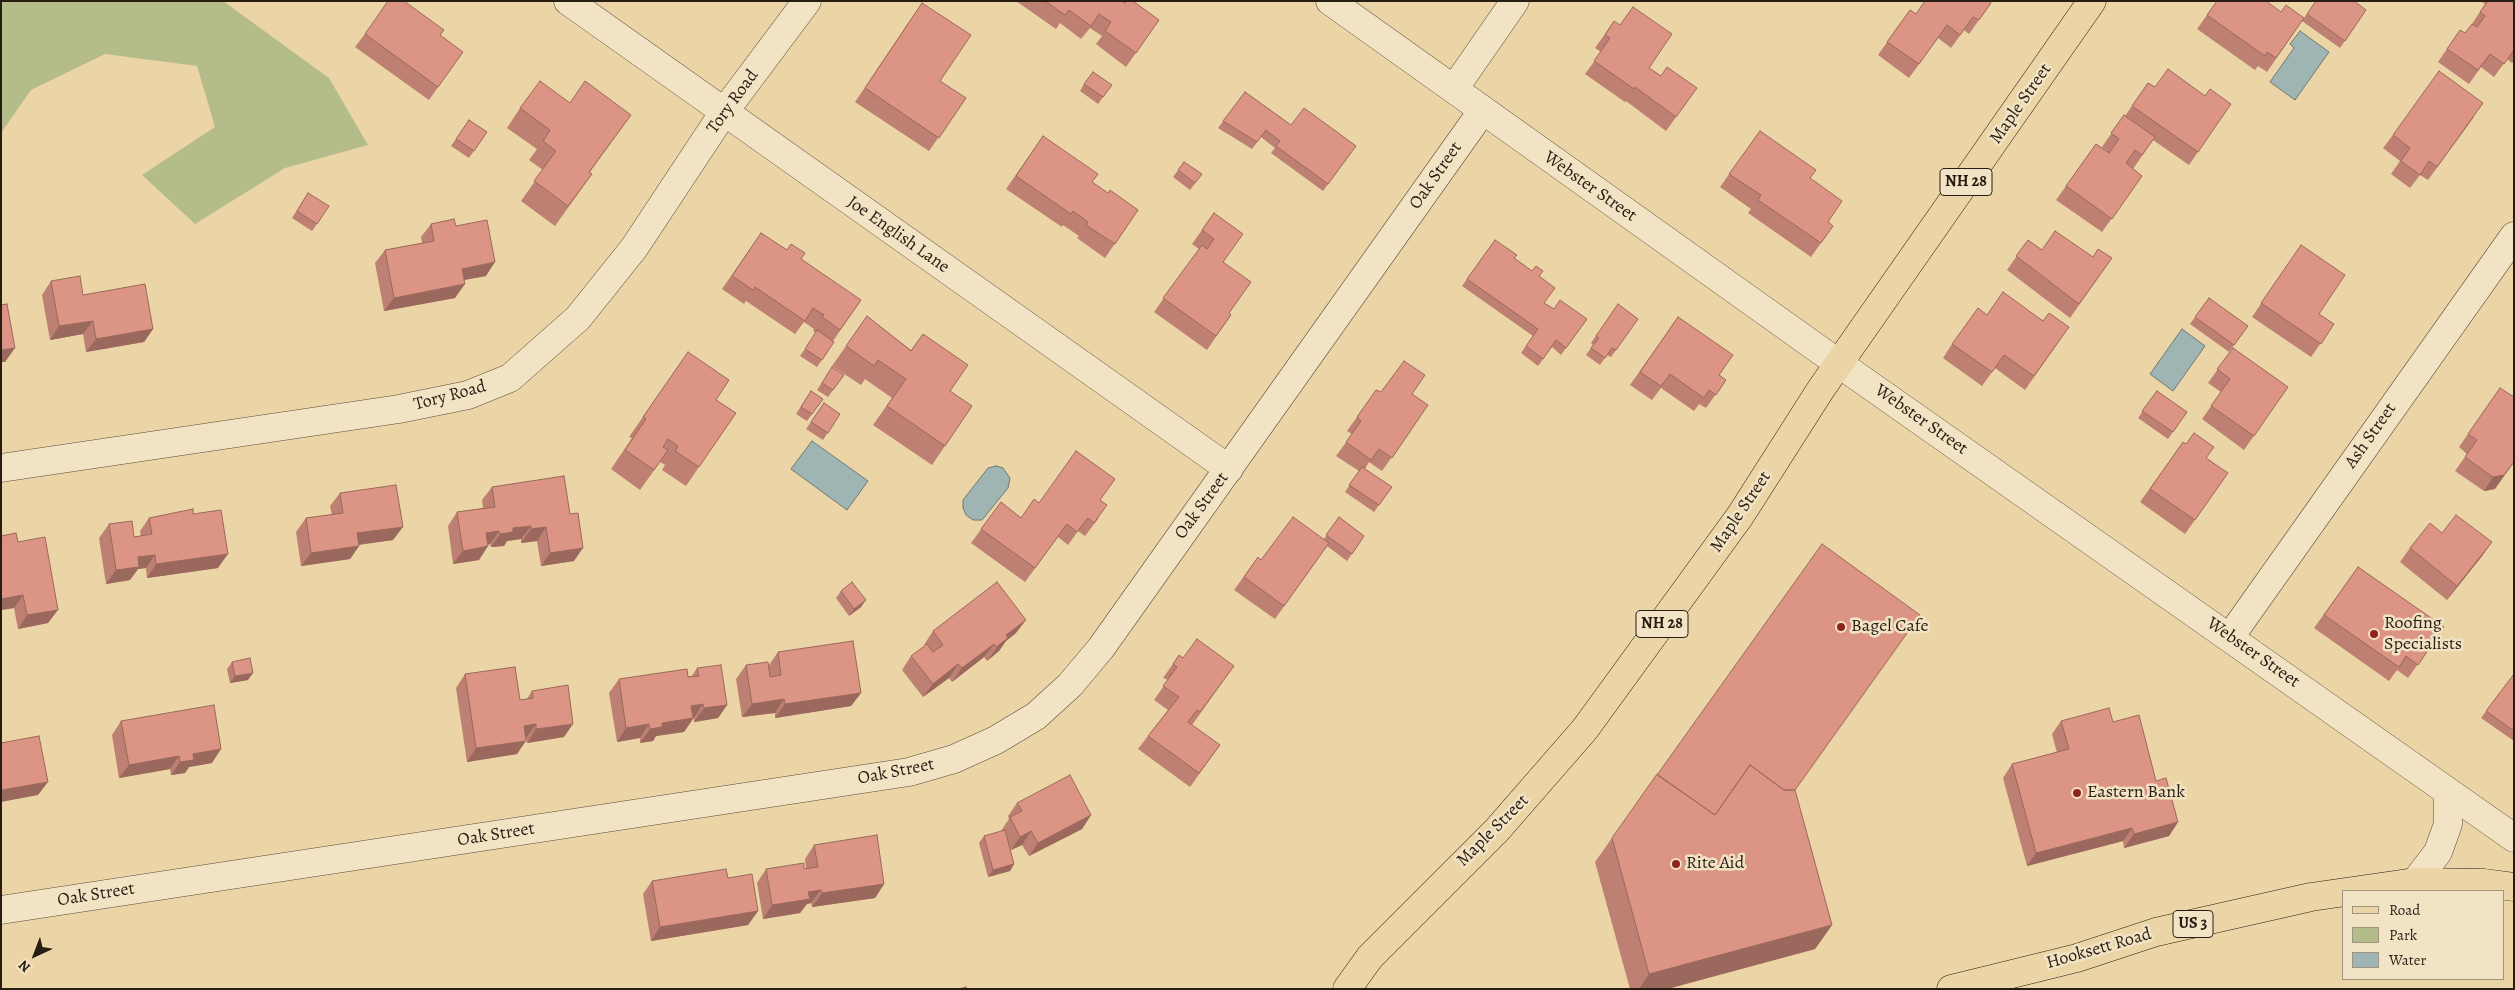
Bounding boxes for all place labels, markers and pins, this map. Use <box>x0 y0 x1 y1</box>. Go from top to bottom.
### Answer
place label: Roofing Specialists <box>2384 613 2462 656</box>
place label: Bagel Cafe <box>1851 616 1929 638</box>
marker: Bagel Cafe <box>1835 621 1847 633</box>
marker: Roofing Specialists <box>2368 628 2380 640</box>
place label: Eastern Bank <box>2087 782 2185 804</box>
marker: Eastern Bank <box>2071 787 2083 799</box>
place label: Rite Aid <box>1686 853 1744 875</box>
marker: Rite Aid <box>1670 858 1682 870</box>

